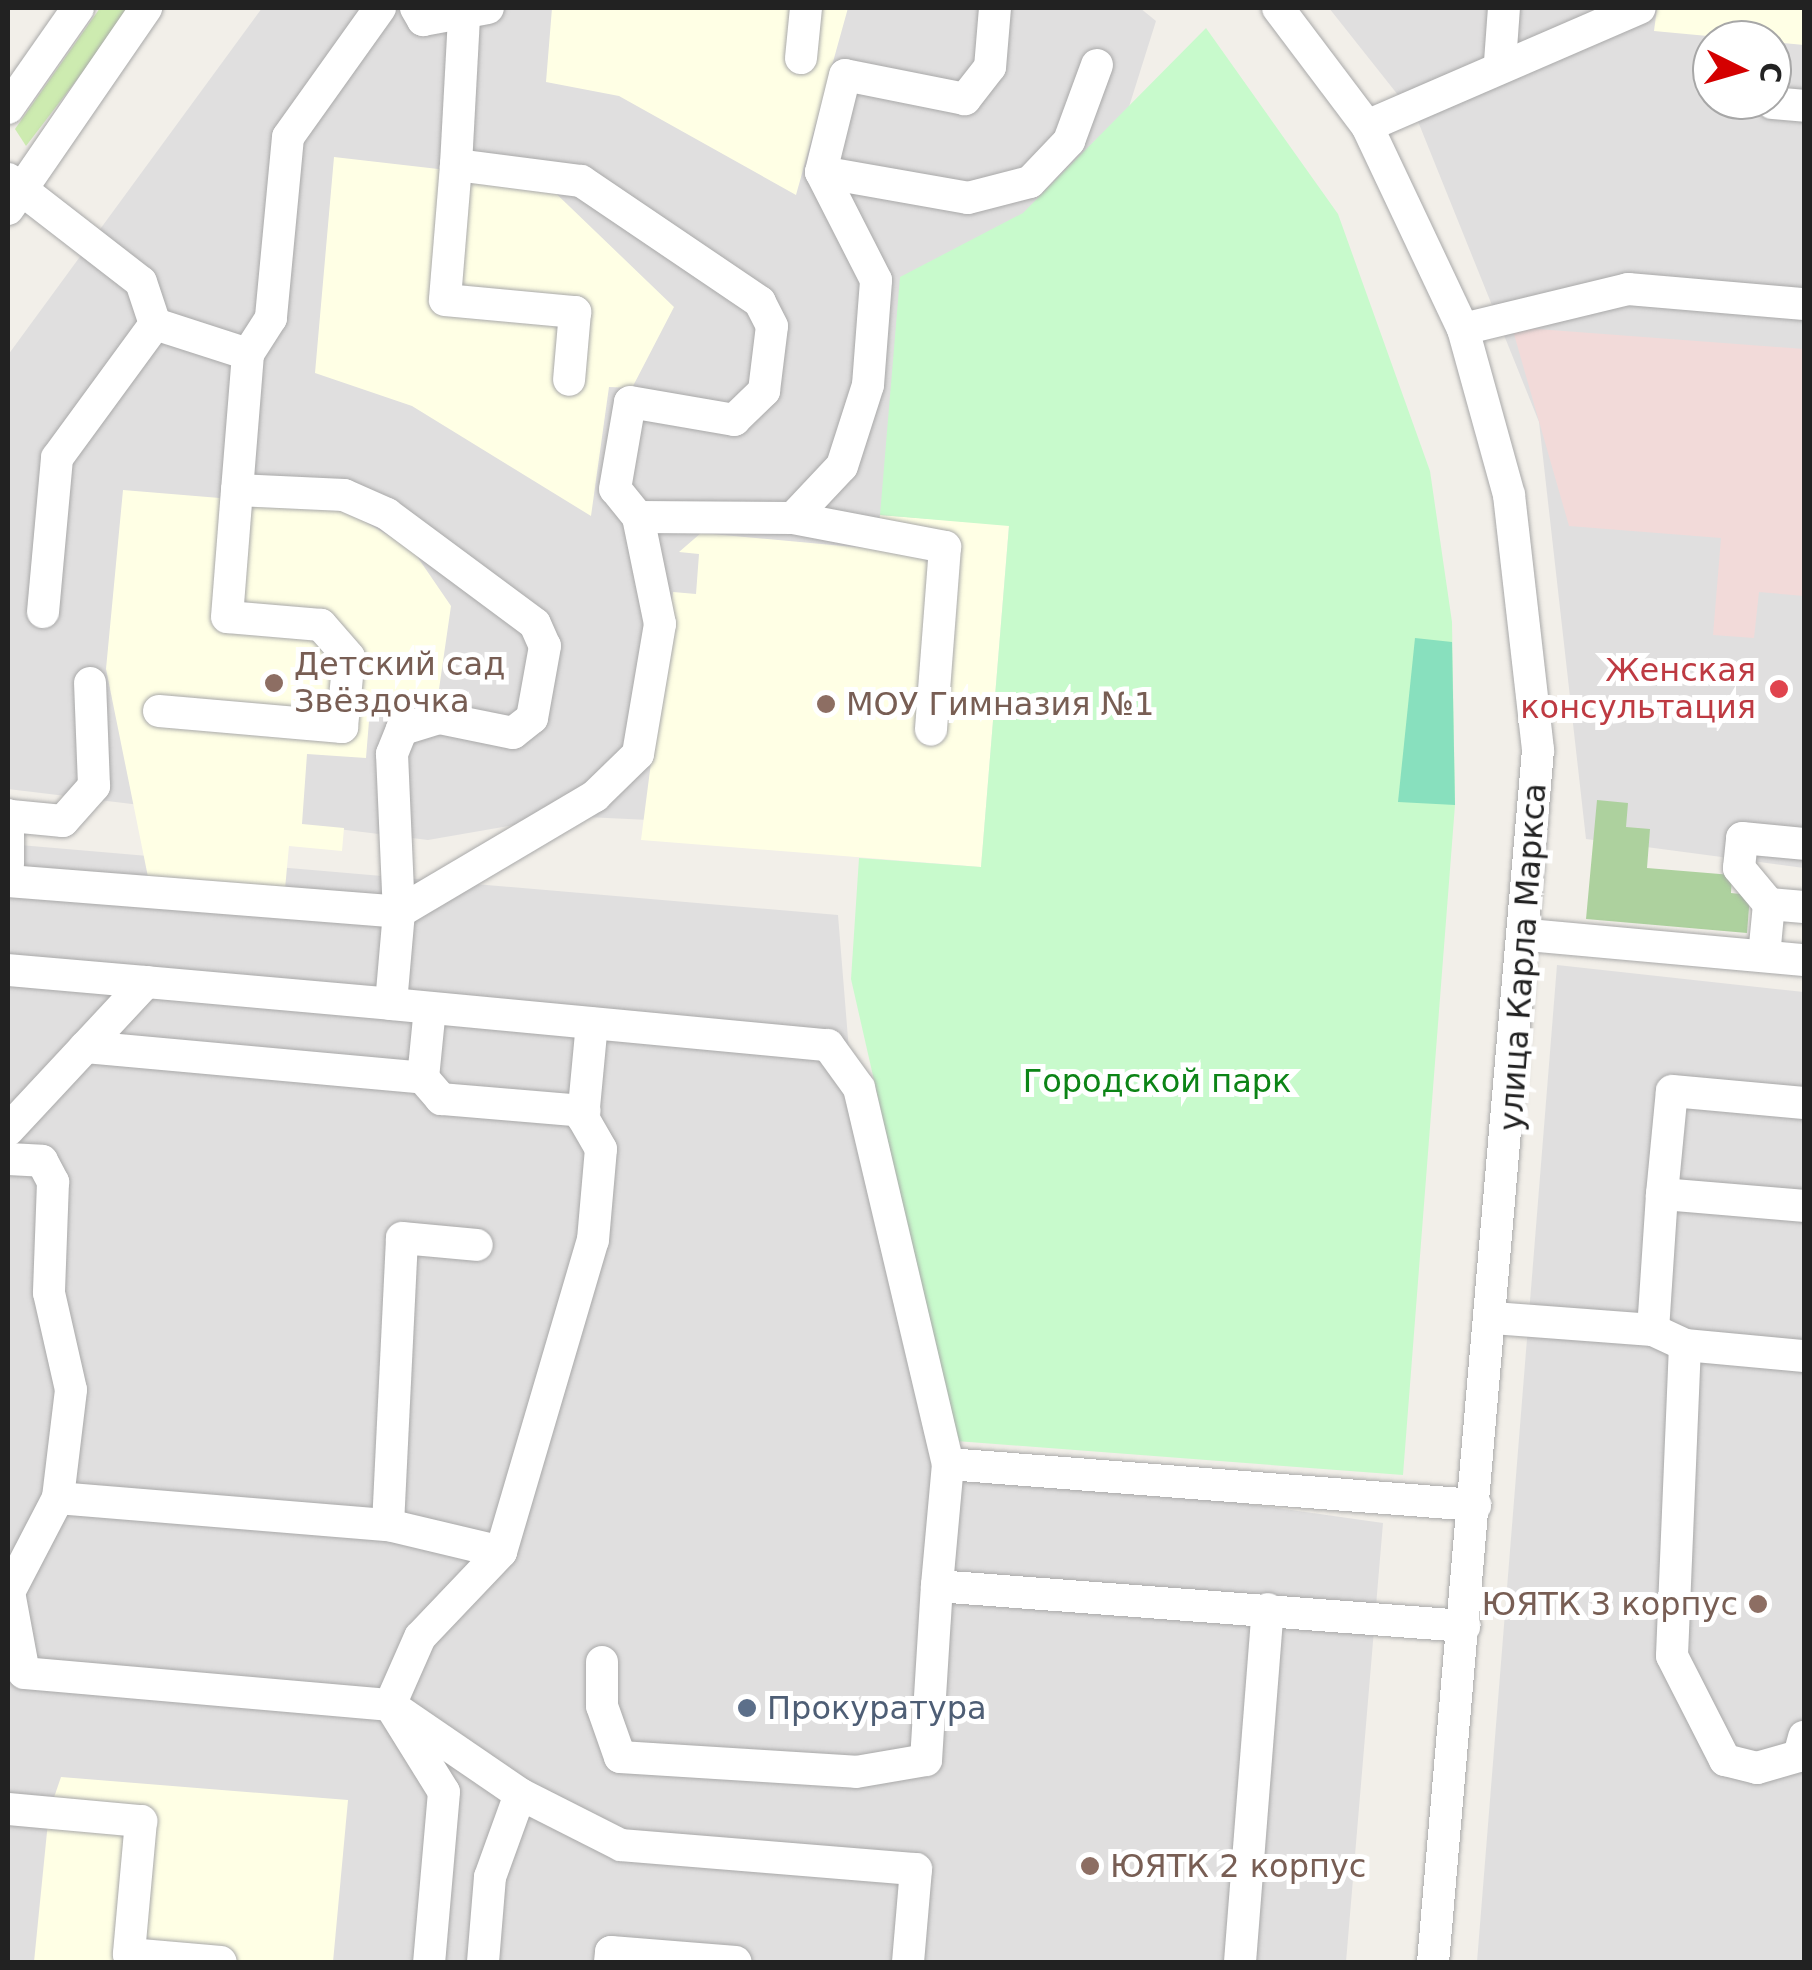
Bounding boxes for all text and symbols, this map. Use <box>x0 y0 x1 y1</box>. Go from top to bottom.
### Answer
north arrow <box>1692 20 1792 120</box>
text: С <box>1753 61 1788 84</box>
place label: Детский сад Звёздочка <box>294 646 505 721</box>
place label: Женская консультация <box>1520 652 1756 727</box>
marker: Детский сад Звёздочка <box>263 672 285 694</box>
marker: Женская консультация <box>1766 676 1792 702</box>
place label: МОУ Гимназия №1 <box>846 685 1154 723</box>
marker: МОУ Гимназия №1 <box>815 693 837 715</box>
street label: улица Карла Маркса <box>1492 782 1554 1132</box>
park label: Городской парк <box>1023 1062 1291 1100</box>
place label: ЮЯТК 3 корпус <box>1482 1585 1738 1623</box>
marker: ЮЯТК 3 корпус <box>1747 1593 1769 1615</box>
place label: Прокуратура <box>767 1689 987 1727</box>
marker: Прокуратура <box>736 1697 758 1719</box>
place label: ЮЯТК 2 корпус <box>1110 1847 1366 1885</box>
marker: ЮЯТК 2 корпус <box>1079 1855 1101 1877</box>

